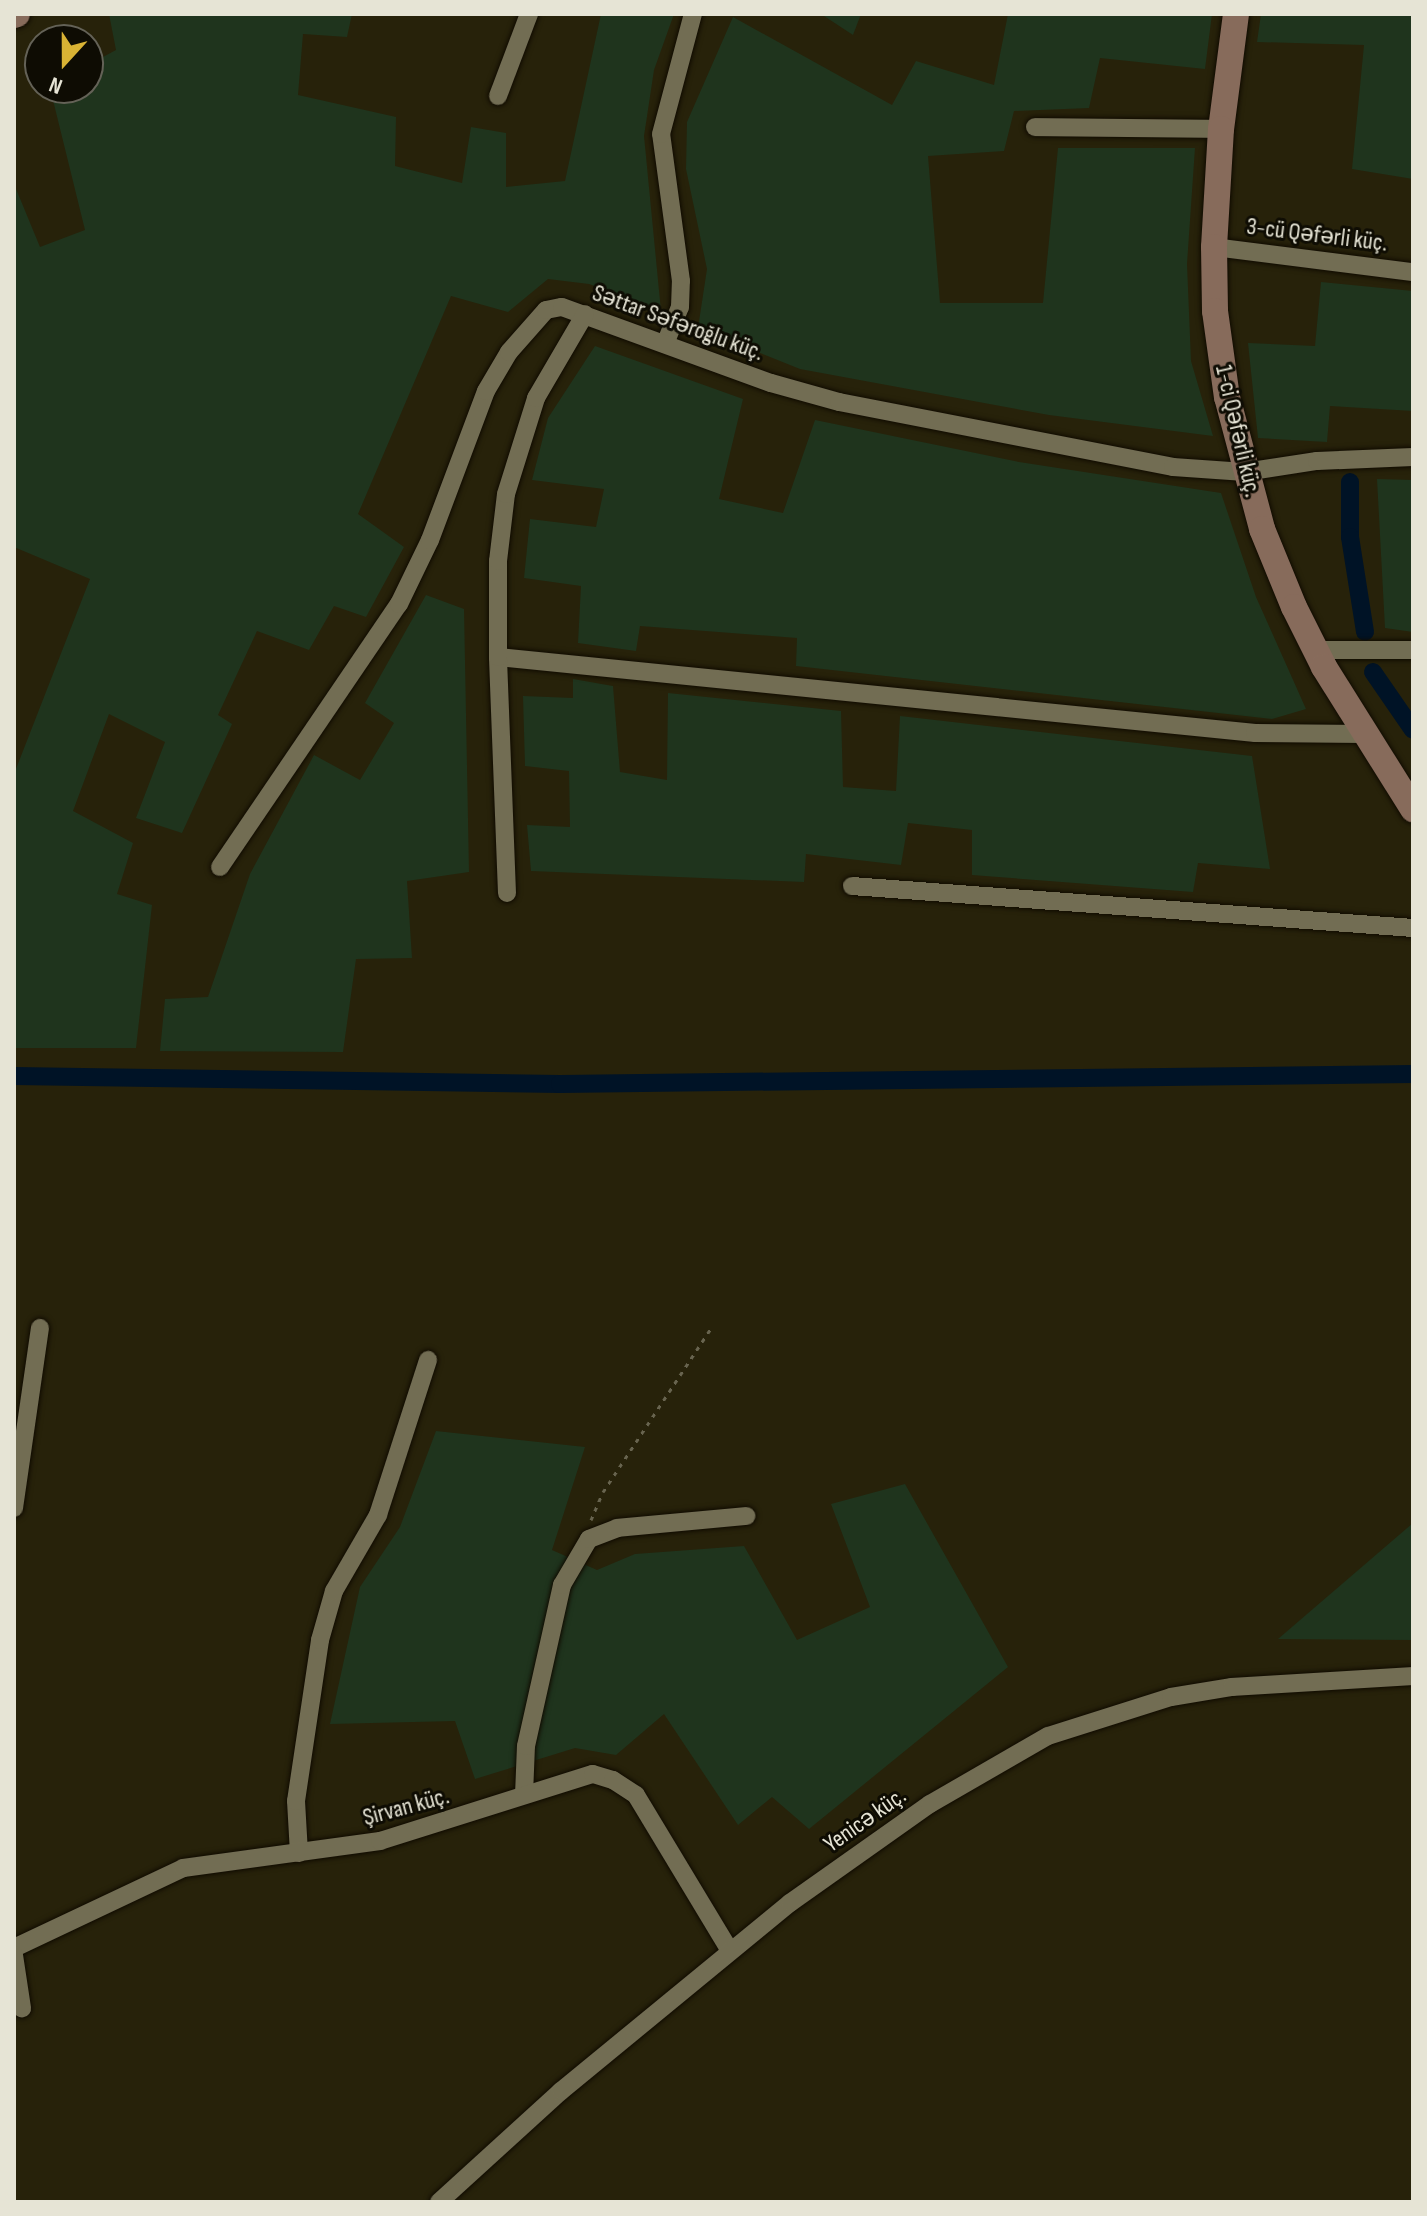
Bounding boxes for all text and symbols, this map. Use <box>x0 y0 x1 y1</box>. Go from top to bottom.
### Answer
north arrow <box>24 24 104 104</box>
text: N <box>46 70 66 100</box>
street label: 3-cü Qəfərli küç. <box>1245 212 1389 258</box>
street label: Səttar Səfəroğlu küç. <box>588 279 768 367</box>
street label: 1-ci Qəfərli küç. <box>1209 362 1267 500</box>
street label: Yenicə küç. <box>818 1781 912 1859</box>
street label: Şirvan küç. <box>360 1782 452 1832</box>

